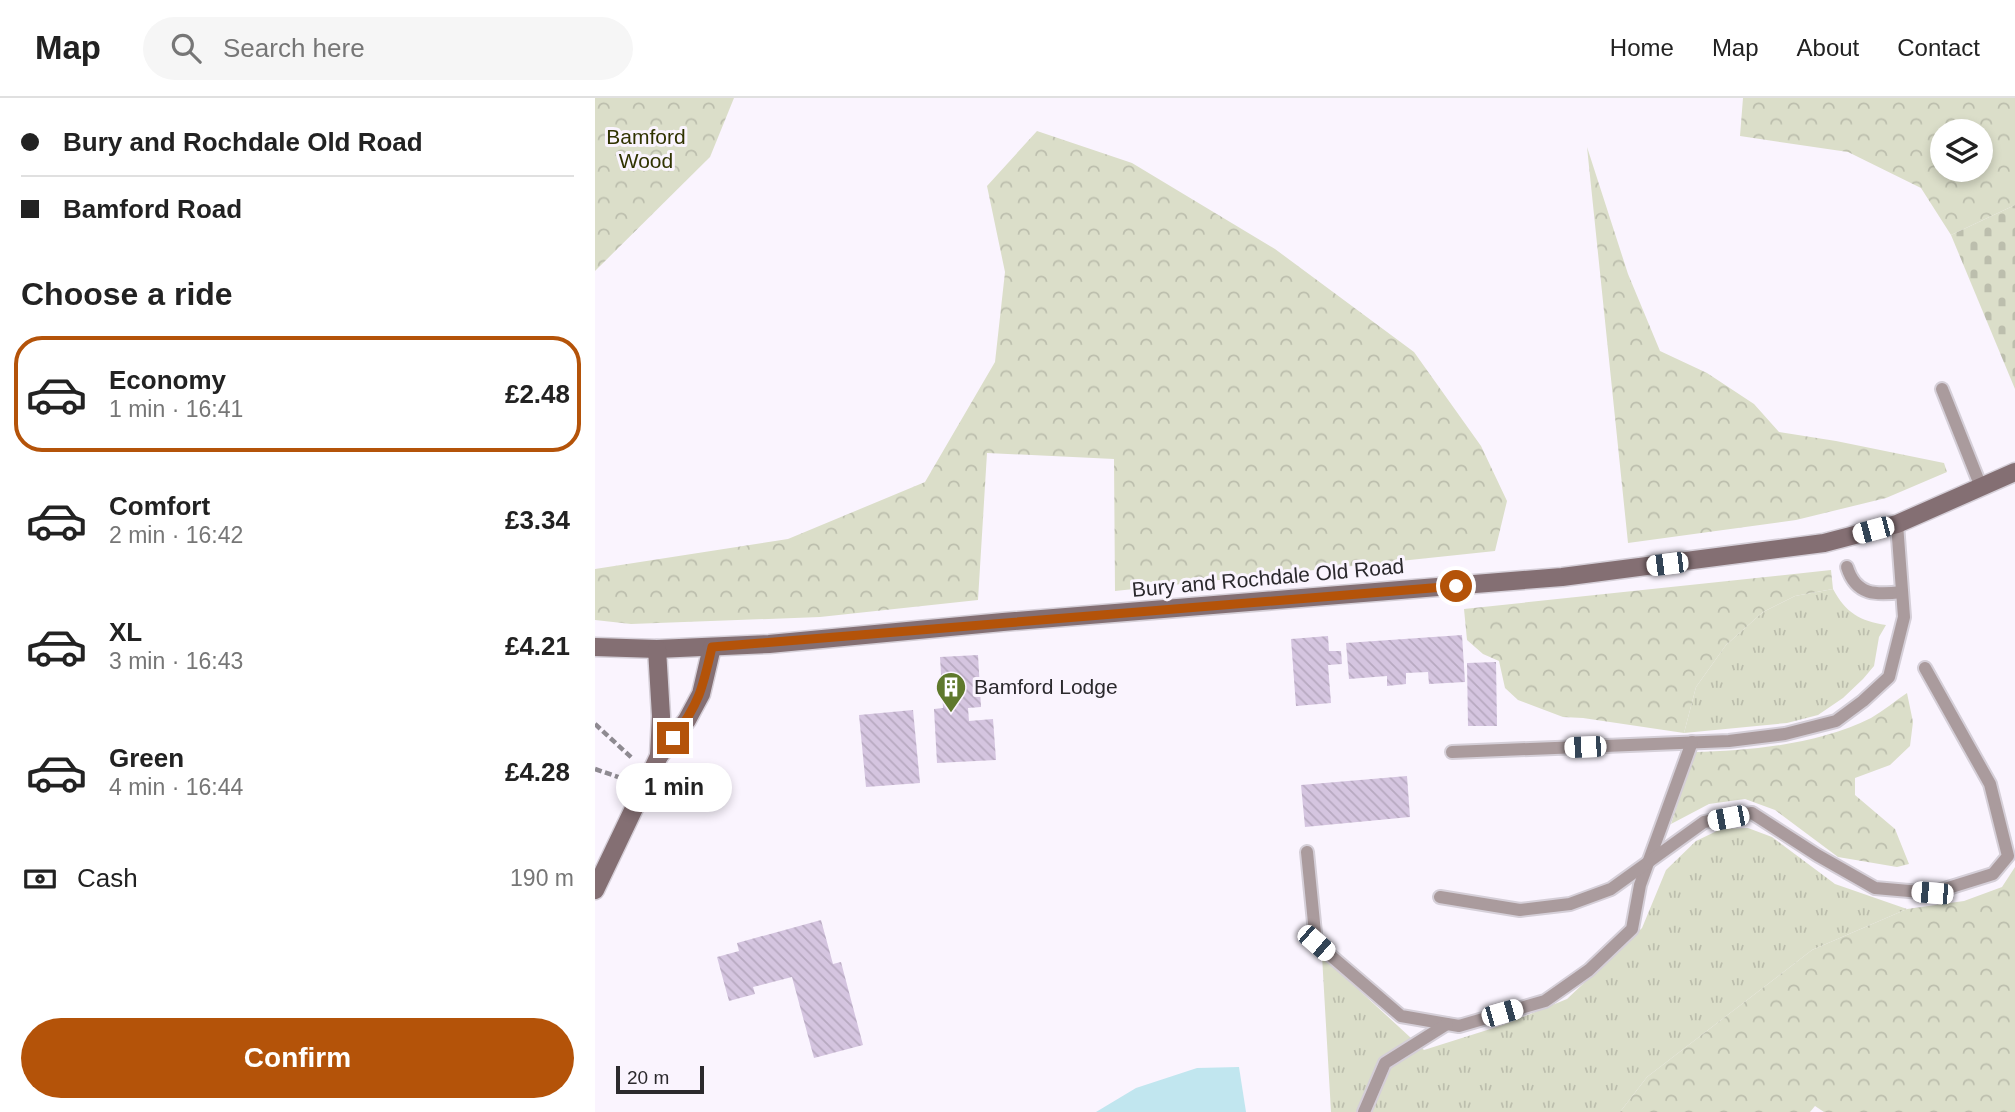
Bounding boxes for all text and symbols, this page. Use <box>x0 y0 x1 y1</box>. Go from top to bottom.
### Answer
search box <box>143 17 633 80</box>
text: Map <box>35 29 101 66</box>
icon: search <box>167 29 205 67</box>
text: Search here <box>223 33 365 63</box>
text: Home <box>1610 34 1674 61</box>
text: Map <box>1712 34 1759 61</box>
text: About <box>1797 34 1859 61</box>
text: Contact <box>1897 34 1980 61</box>
map controls <box>1930 119 1993 182</box>
button: layers <box>1930 119 1993 182</box>
park label: Bamford Wood <box>606 125 686 172</box>
text: Bury and Rochdale Old Road <box>63 127 423 157</box>
text: Bamford Road <box>63 194 242 224</box>
text: Choose a ride <box>21 276 233 312</box>
icon: car <box>25 363 88 426</box>
text: Economy <box>109 365 226 395</box>
text: £2.48 <box>505 379 570 409</box>
text: 1 min · 16:41 <box>109 396 243 422</box>
icon: car <box>25 489 88 552</box>
text: Comfort <box>109 491 210 521</box>
text: £3.34 <box>505 505 570 535</box>
car <box>1850 514 1897 546</box>
text: 2 min · 16:42 <box>109 522 243 548</box>
car <box>1645 551 1690 577</box>
street label: Bury and Rochdale Old Road <box>1131 554 1405 601</box>
route start <box>1440 570 1472 602</box>
icon: car <box>25 615 88 678</box>
text: XL <box>109 617 142 647</box>
text: £4.21 <box>505 631 570 661</box>
text: 3 min · 16:43 <box>109 648 243 674</box>
building icon: Bamford Lodge <box>934 670 968 714</box>
place label: Bamford Lodge <box>974 675 1118 698</box>
route end <box>657 722 689 754</box>
car <box>1564 736 1607 758</box>
icon: car <box>25 741 88 804</box>
text: Green <box>109 743 184 773</box>
text: £4.28 <box>505 757 570 787</box>
callout: 1 min <box>615 762 731 812</box>
text: 4 min · 16:44 <box>109 774 243 800</box>
text: 1 min <box>644 774 704 800</box>
car <box>1706 804 1751 832</box>
icon: cash <box>21 860 59 898</box>
text: Cash <box>77 863 138 893</box>
text: 190 m <box>510 865 574 891</box>
car <box>1911 881 1954 905</box>
car <box>1294 921 1339 965</box>
car <box>1479 997 1526 1029</box>
button: Confirm <box>21 1018 574 1098</box>
scale bar <box>616 1063 703 1095</box>
text: 20 m <box>627 1067 669 1088</box>

